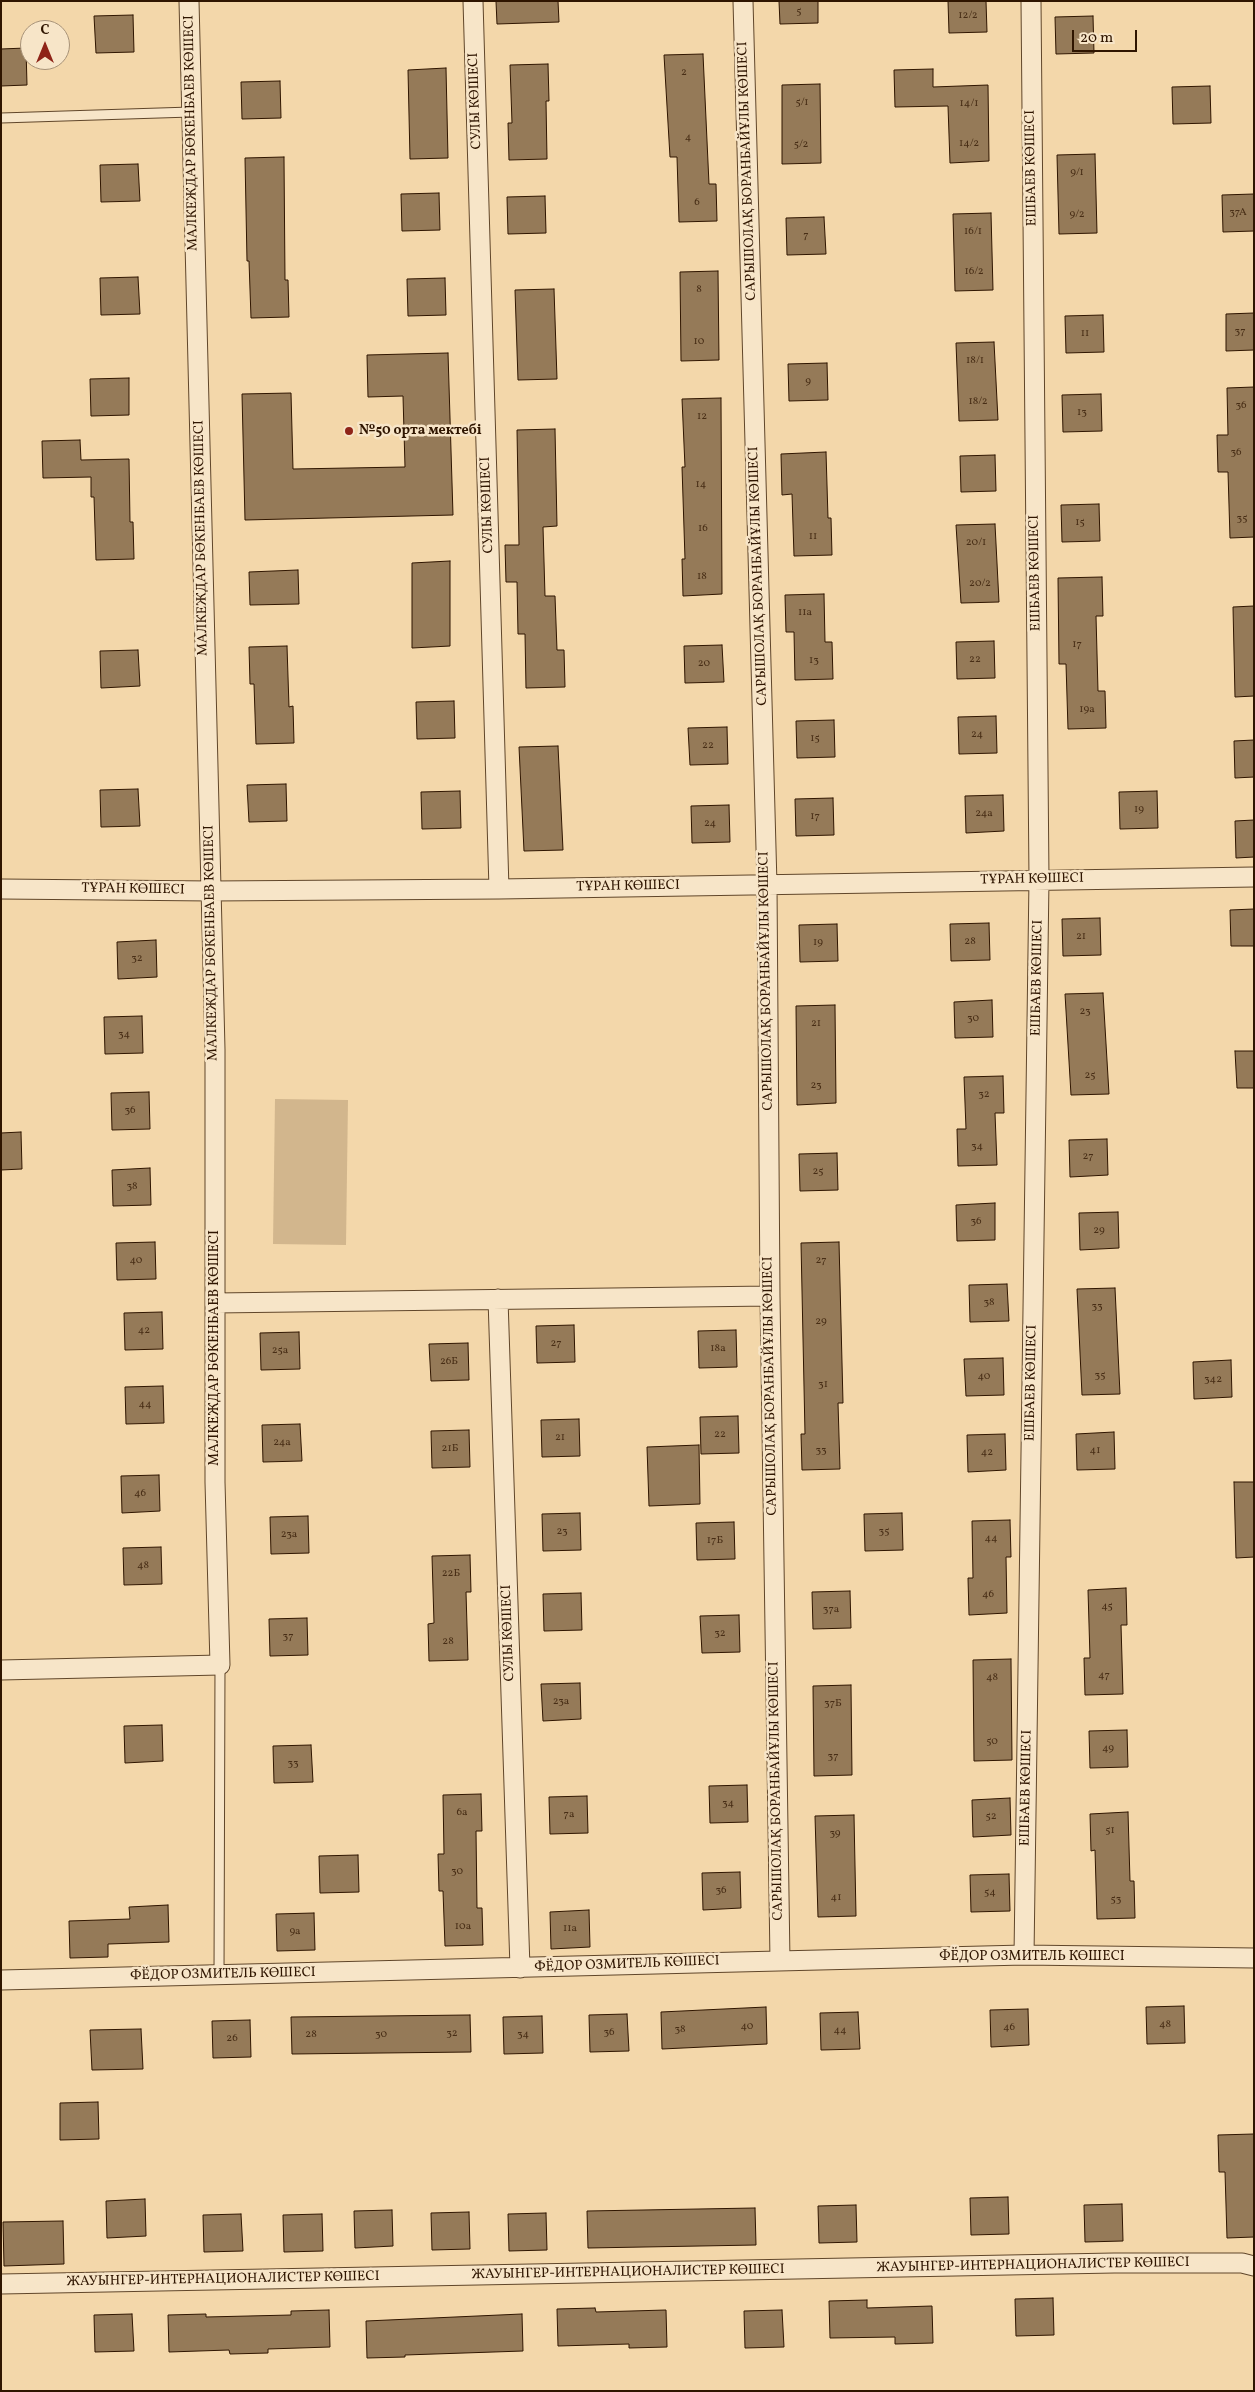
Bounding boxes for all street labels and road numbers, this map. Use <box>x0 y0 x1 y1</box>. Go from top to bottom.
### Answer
street label: МАЛКЕЖДАР БӨКЕНБАЕВ КӨШЕСІ <box>182 15 202 251</box>
street label: САРЫШОЛАҚ БОРАНБАЙҰЛЫ КӨШЕСІ <box>735 41 761 301</box>
street label: СУЛЫ КӨШЕСІ <box>466 52 486 150</box>
street label: ЕШБАЕВ КӨШЕСІ <box>1023 110 1041 226</box>
street label: МАЛКЕЖДАР БӨКЕНБАЕВ КӨШЕСІ <box>192 420 212 656</box>
street label: САРЫШОЛАҚ БОРАНБАЙҰЛЫ КӨШЕСІ <box>746 446 772 706</box>
street label: СУЛЫ КӨШЕСІ <box>478 456 498 554</box>
street label: ЕШБАЕВ КӨШЕСІ <box>1027 515 1045 631</box>
street label: МАЛКЕЖДАР БӨКЕНБАЕВ КӨШЕСІ <box>202 825 222 1061</box>
street label: САРЫШОЛАҚ БОРАНБАЙҰЛЫ КӨШЕСІ <box>756 851 778 1111</box>
street label: ТҰРАН КӨШЕСІ <box>980 871 1084 889</box>
street label: ТҰРАН КӨШЕСІ <box>576 878 680 896</box>
street label: ТҰРАН КӨШЕСІ <box>81 881 185 899</box>
street label: ЕШБАЕВ КӨШЕСІ <box>1029 920 1047 1036</box>
street label: МАЛКЕЖДАР БӨКЕНБАЕВ КӨШЕСІ <box>207 1230 223 1466</box>
street label: САРЫШОЛАҚ БОРАНБАЙҰЛЫ КӨШЕСІ <box>760 1256 782 1516</box>
street label: ЕШБАЕВ КӨШЕСІ <box>1023 1325 1041 1441</box>
street label: СУЛЫ КӨШЕСІ <box>499 1584 519 1682</box>
street label: САРЫШОЛАҚ БОРАНБАЙҰЛЫ КӨШЕСІ <box>766 1661 788 1921</box>
street label: ЕШБАЕВ КӨШЕСІ <box>1018 1730 1036 1846</box>
street label: ФЁДОР ОЗМИТЕЛЬ КӨШЕСІ <box>939 1949 1125 1965</box>
street label: ФЁДОР ОЗМИТЕЛЬ КӨШЕСІ <box>534 1953 720 1977</box>
street label: ФЁДОР ОЗМИТЕЛЬ КӨШЕСІ <box>130 1965 316 1985</box>
street label: ЖАУЫНГЕР-ИНТЕРНАЦИОНАЛИСТЕР КӨШЕСІ <box>876 2255 1190 2277</box>
street label: ЖАУЫНГЕР-ИНТЕРНАЦИОНАЛИСТЕР КӨШЕСІ <box>471 2262 785 2284</box>
street label: ЖАУЫНГЕР-ИНТЕРНАЦИОНАЛИСТЕР КӨШЕСІ <box>66 2269 380 2291</box>

